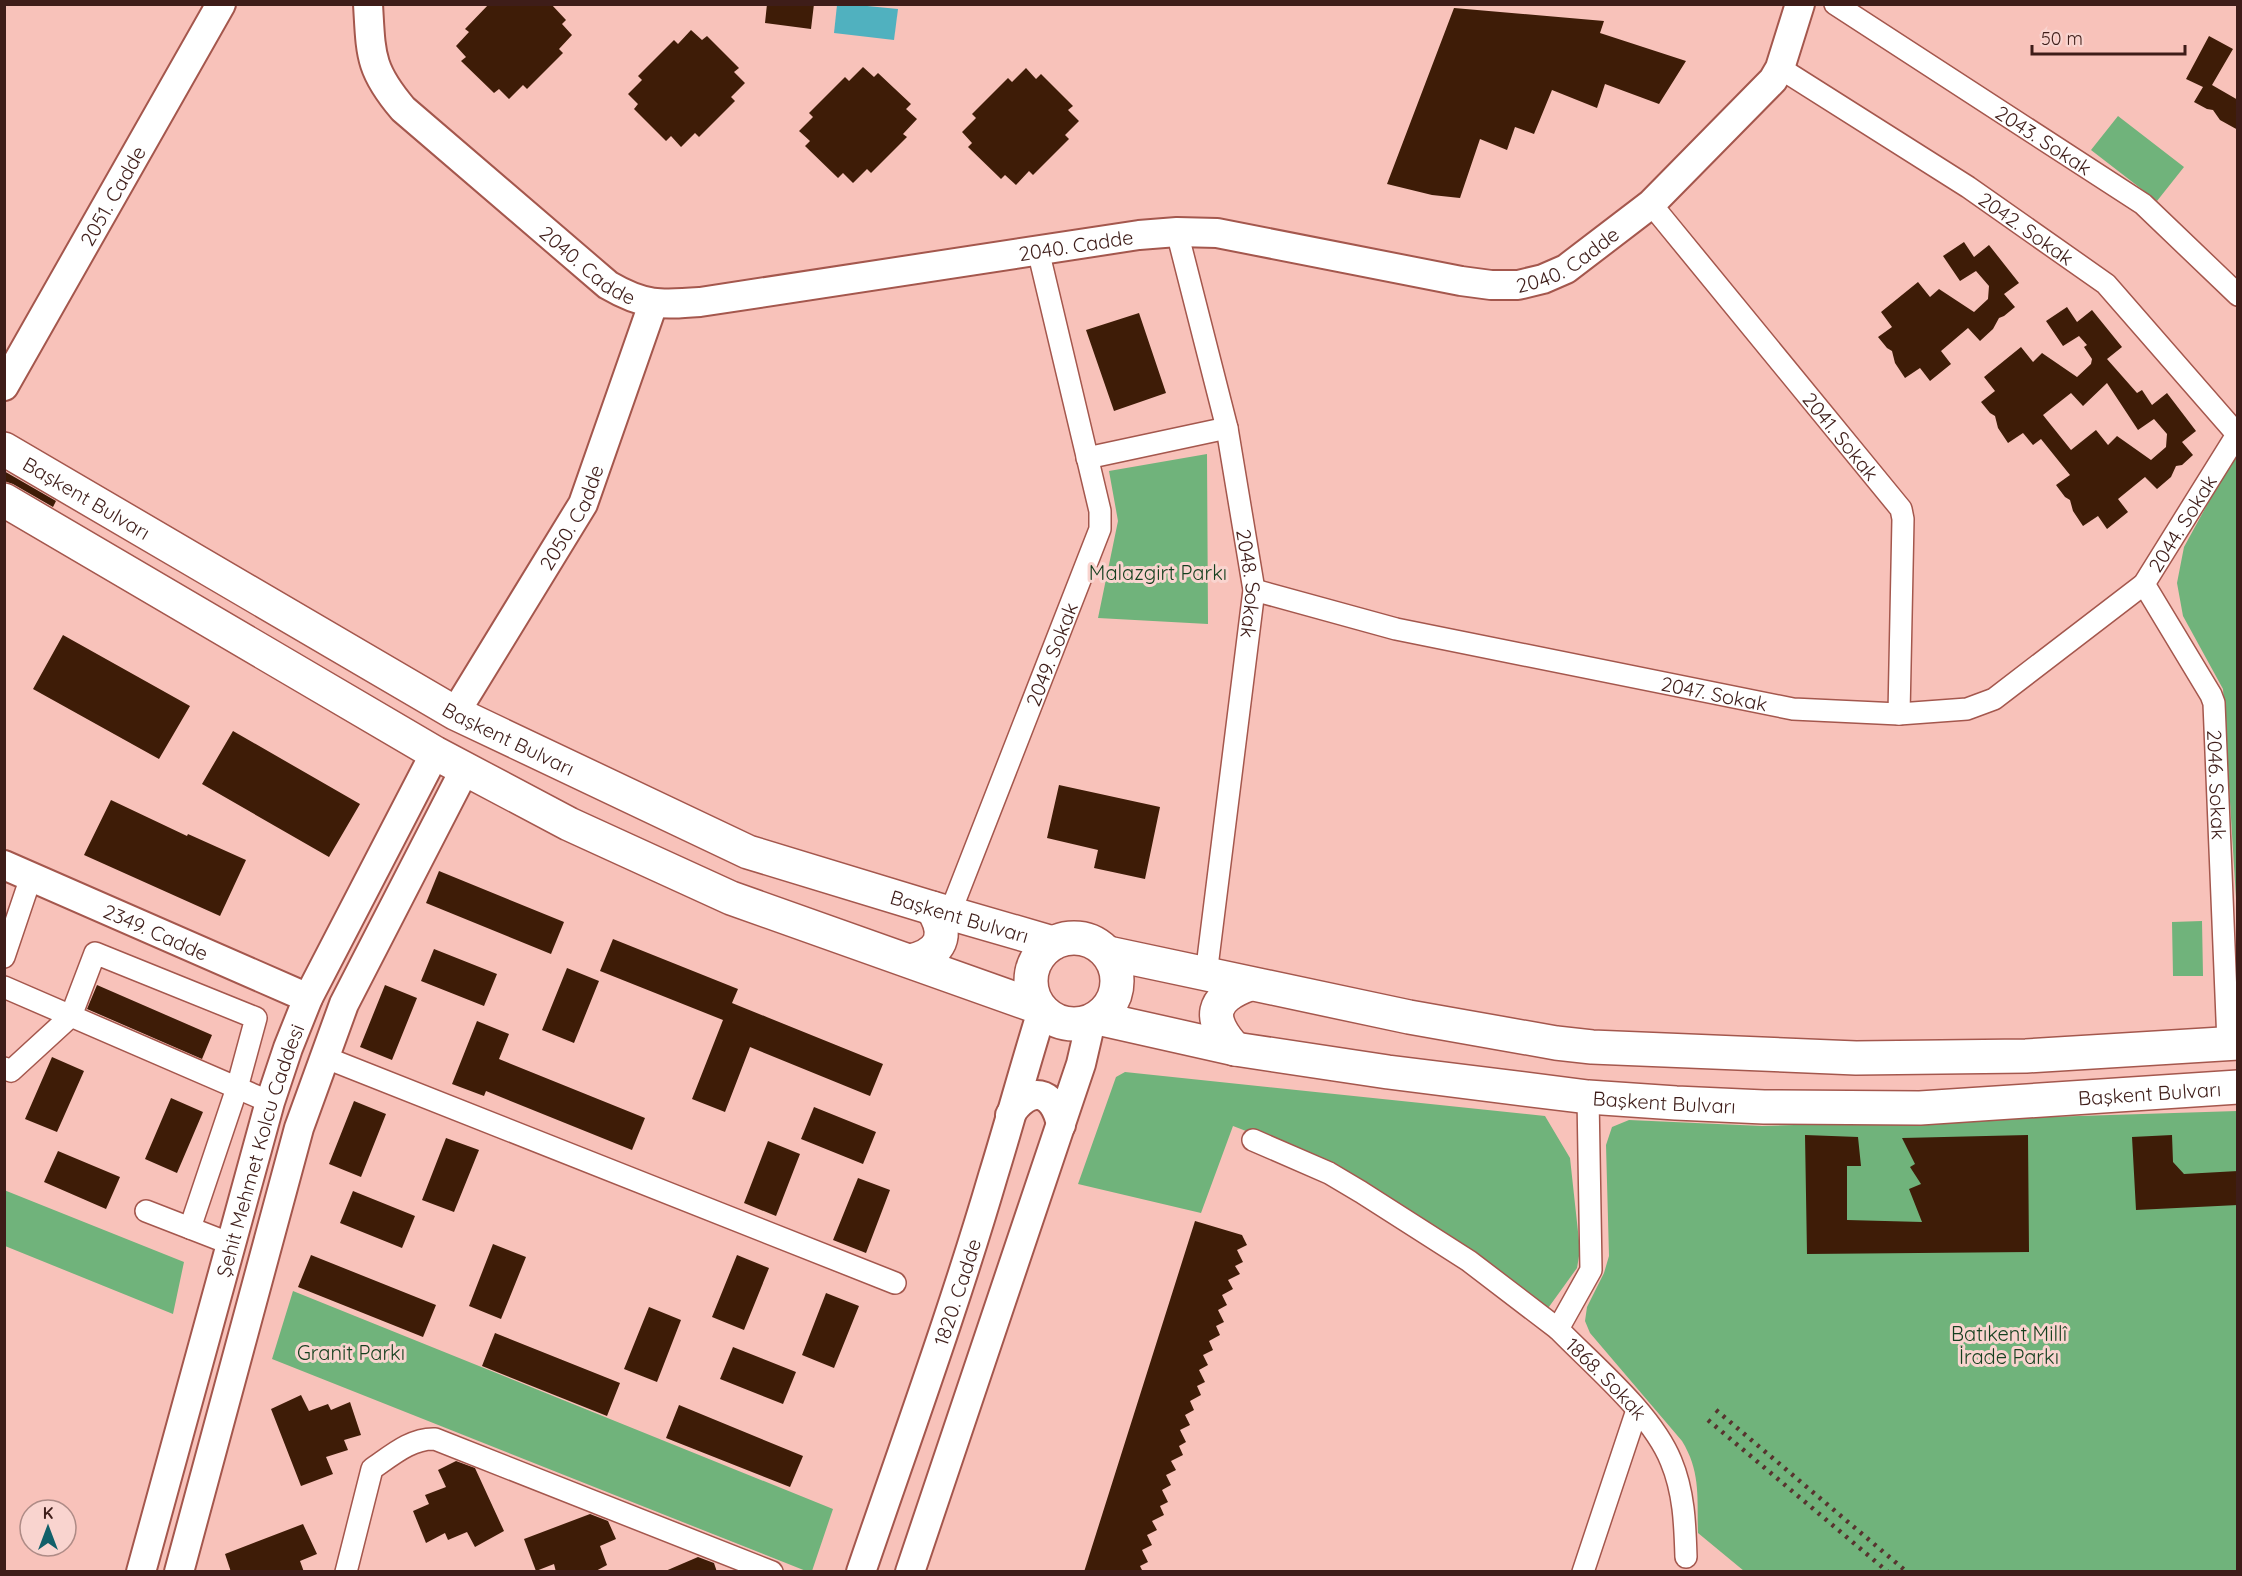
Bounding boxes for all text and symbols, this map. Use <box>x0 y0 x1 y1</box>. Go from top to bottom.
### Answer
scale bar <box>2032 18 2185 56</box>
text: 50 m <box>2041 27 2083 50</box>
street label: 2043. Sokak <box>1991 99 2097 180</box>
street label: 2051. Cadde <box>74 141 150 250</box>
street label: 2042. Sokak <box>1974 186 2079 270</box>
street label: 2040. Cadde <box>535 220 639 310</box>
street label: 2040. Cadde <box>1514 221 1624 298</box>
street label: 2040. Cadde <box>1017 224 1135 266</box>
street label: 2041. Sokak <box>1798 387 1885 485</box>
street label: Başkent Bulvarı <box>19 451 155 544</box>
street label: 2050. Cadde <box>533 461 608 574</box>
street label: 2044. Sokak <box>2142 470 2222 576</box>
street label: 2048. Sokak <box>1232 527 1267 640</box>
park label: Malazgirt Parkı <box>1089 560 1227 585</box>
street label: 2049. Sokak <box>1020 599 1083 710</box>
street label: 2047. Sokak <box>1659 670 1770 716</box>
street label: Başkent Bulvarı <box>438 696 579 780</box>
street label: 2046. Sokak <box>2203 729 2232 840</box>
street label: Başkent Bulvarı <box>887 884 1032 948</box>
street label: 2349. Cadde <box>100 898 212 965</box>
street label: Şehit Mehmet Kolcu Caddesi <box>210 1020 309 1280</box>
street label: Başkent Bulvarı <box>2077 1076 2222 1110</box>
street label: Başkent Bulvarı <box>1592 1085 1736 1118</box>
street label: 1820. Cadde <box>928 1235 986 1349</box>
park label: Batıkent Millî İrade Parkı <box>1951 1321 2068 1369</box>
street label: 1868. Sokak <box>1561 1332 1653 1425</box>
park label: Granit Parkı <box>297 1340 405 1365</box>
north arrow <box>18 1498 78 1558</box>
text: K <box>43 1503 53 1523</box>

